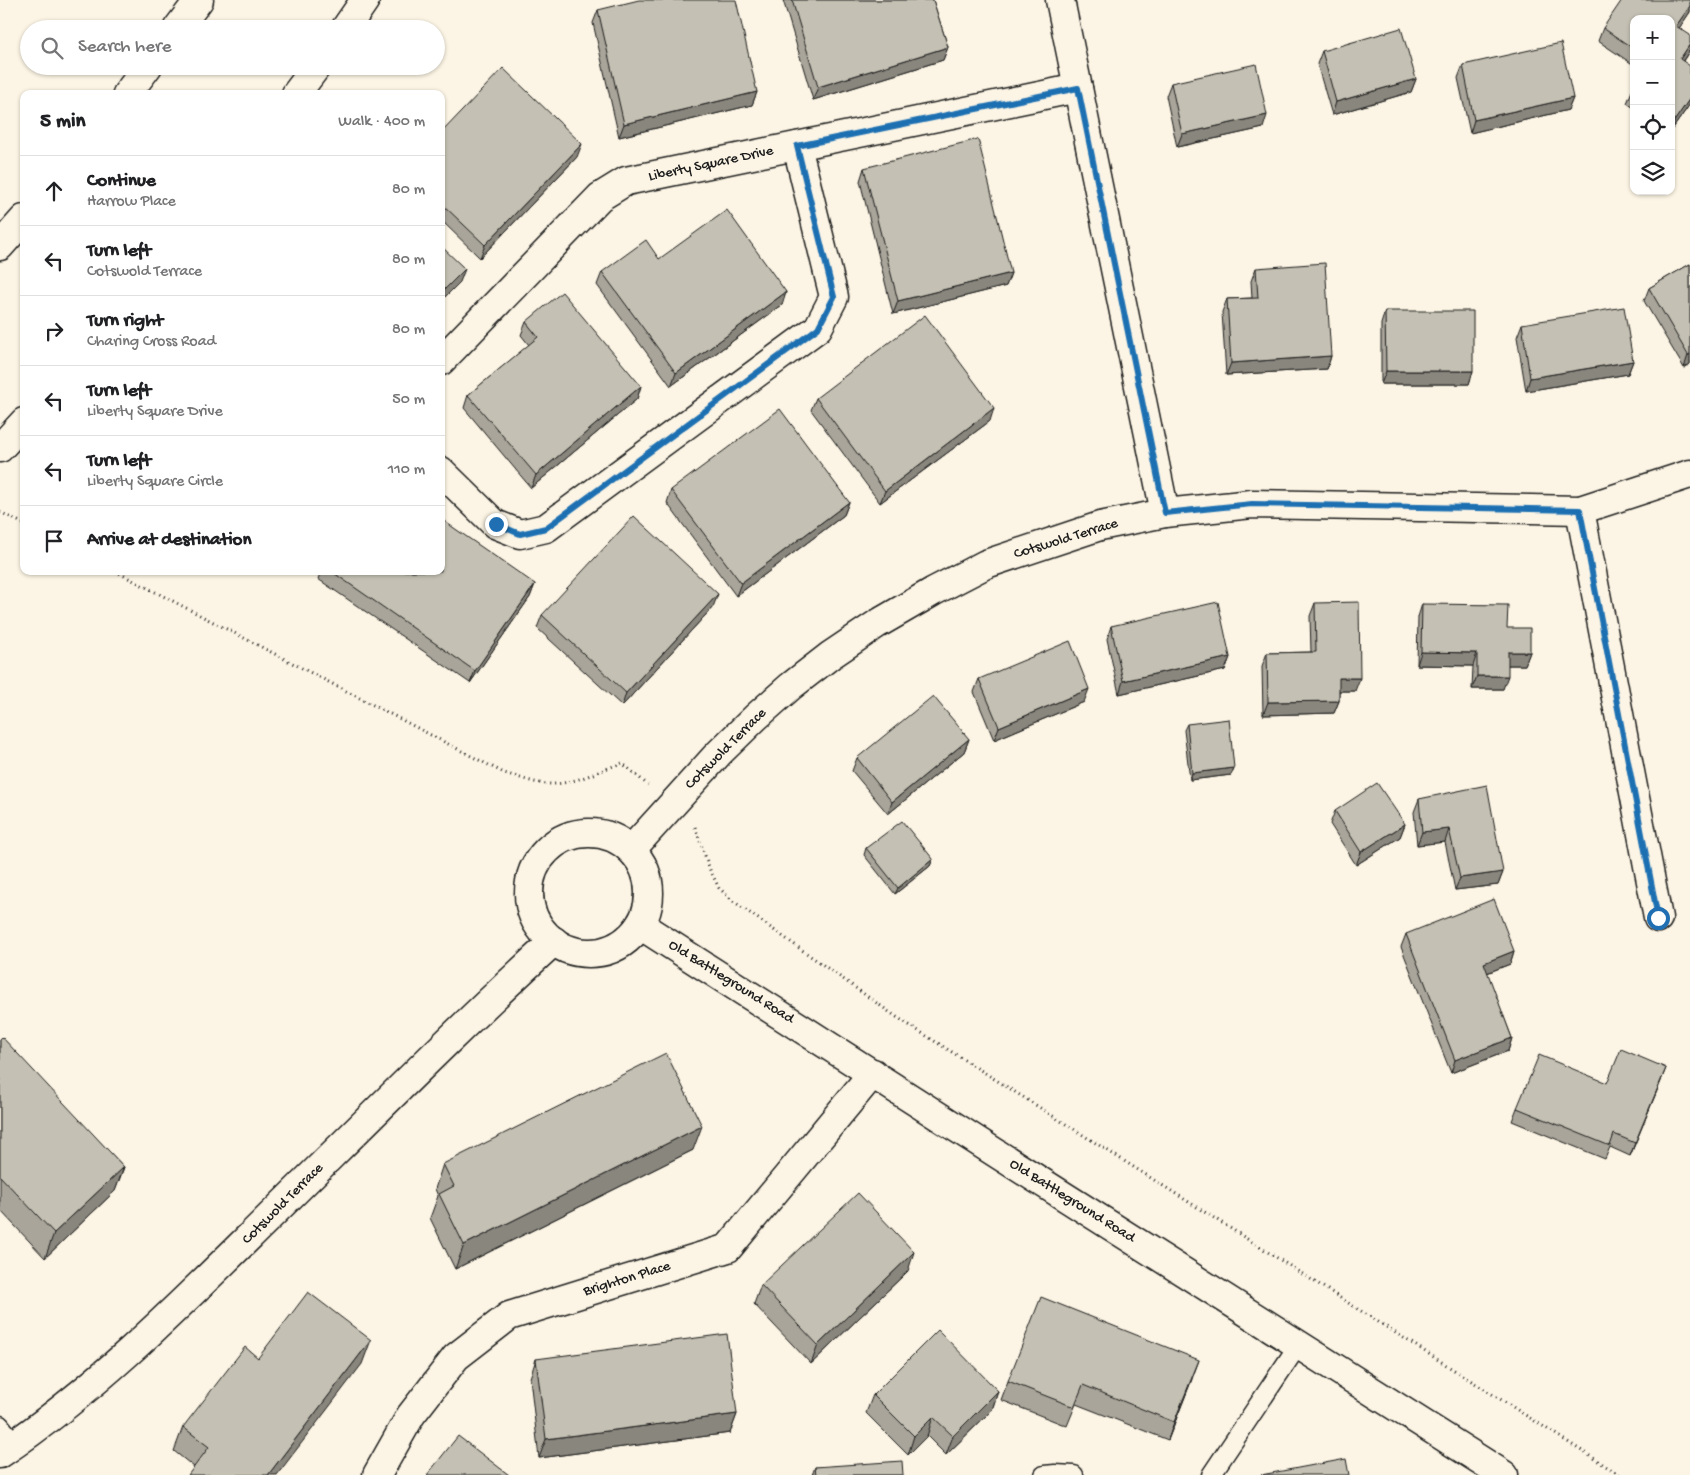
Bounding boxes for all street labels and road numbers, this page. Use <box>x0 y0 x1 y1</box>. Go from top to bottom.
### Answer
street label: Liberty Square Drive <box>647 142 775 186</box>
street label: Cotswold Terrace <box>1012 515 1120 563</box>
street label: Cotswold Terrace <box>681 704 771 794</box>
street label: Old Battleground Road <box>665 936 798 1029</box>
street label: Old Battleground Road <box>1006 1155 1139 1248</box>
street label: Cotswold Terrace <box>238 1159 328 1249</box>
street label: Brighton Place <box>580 1257 673 1301</box>

